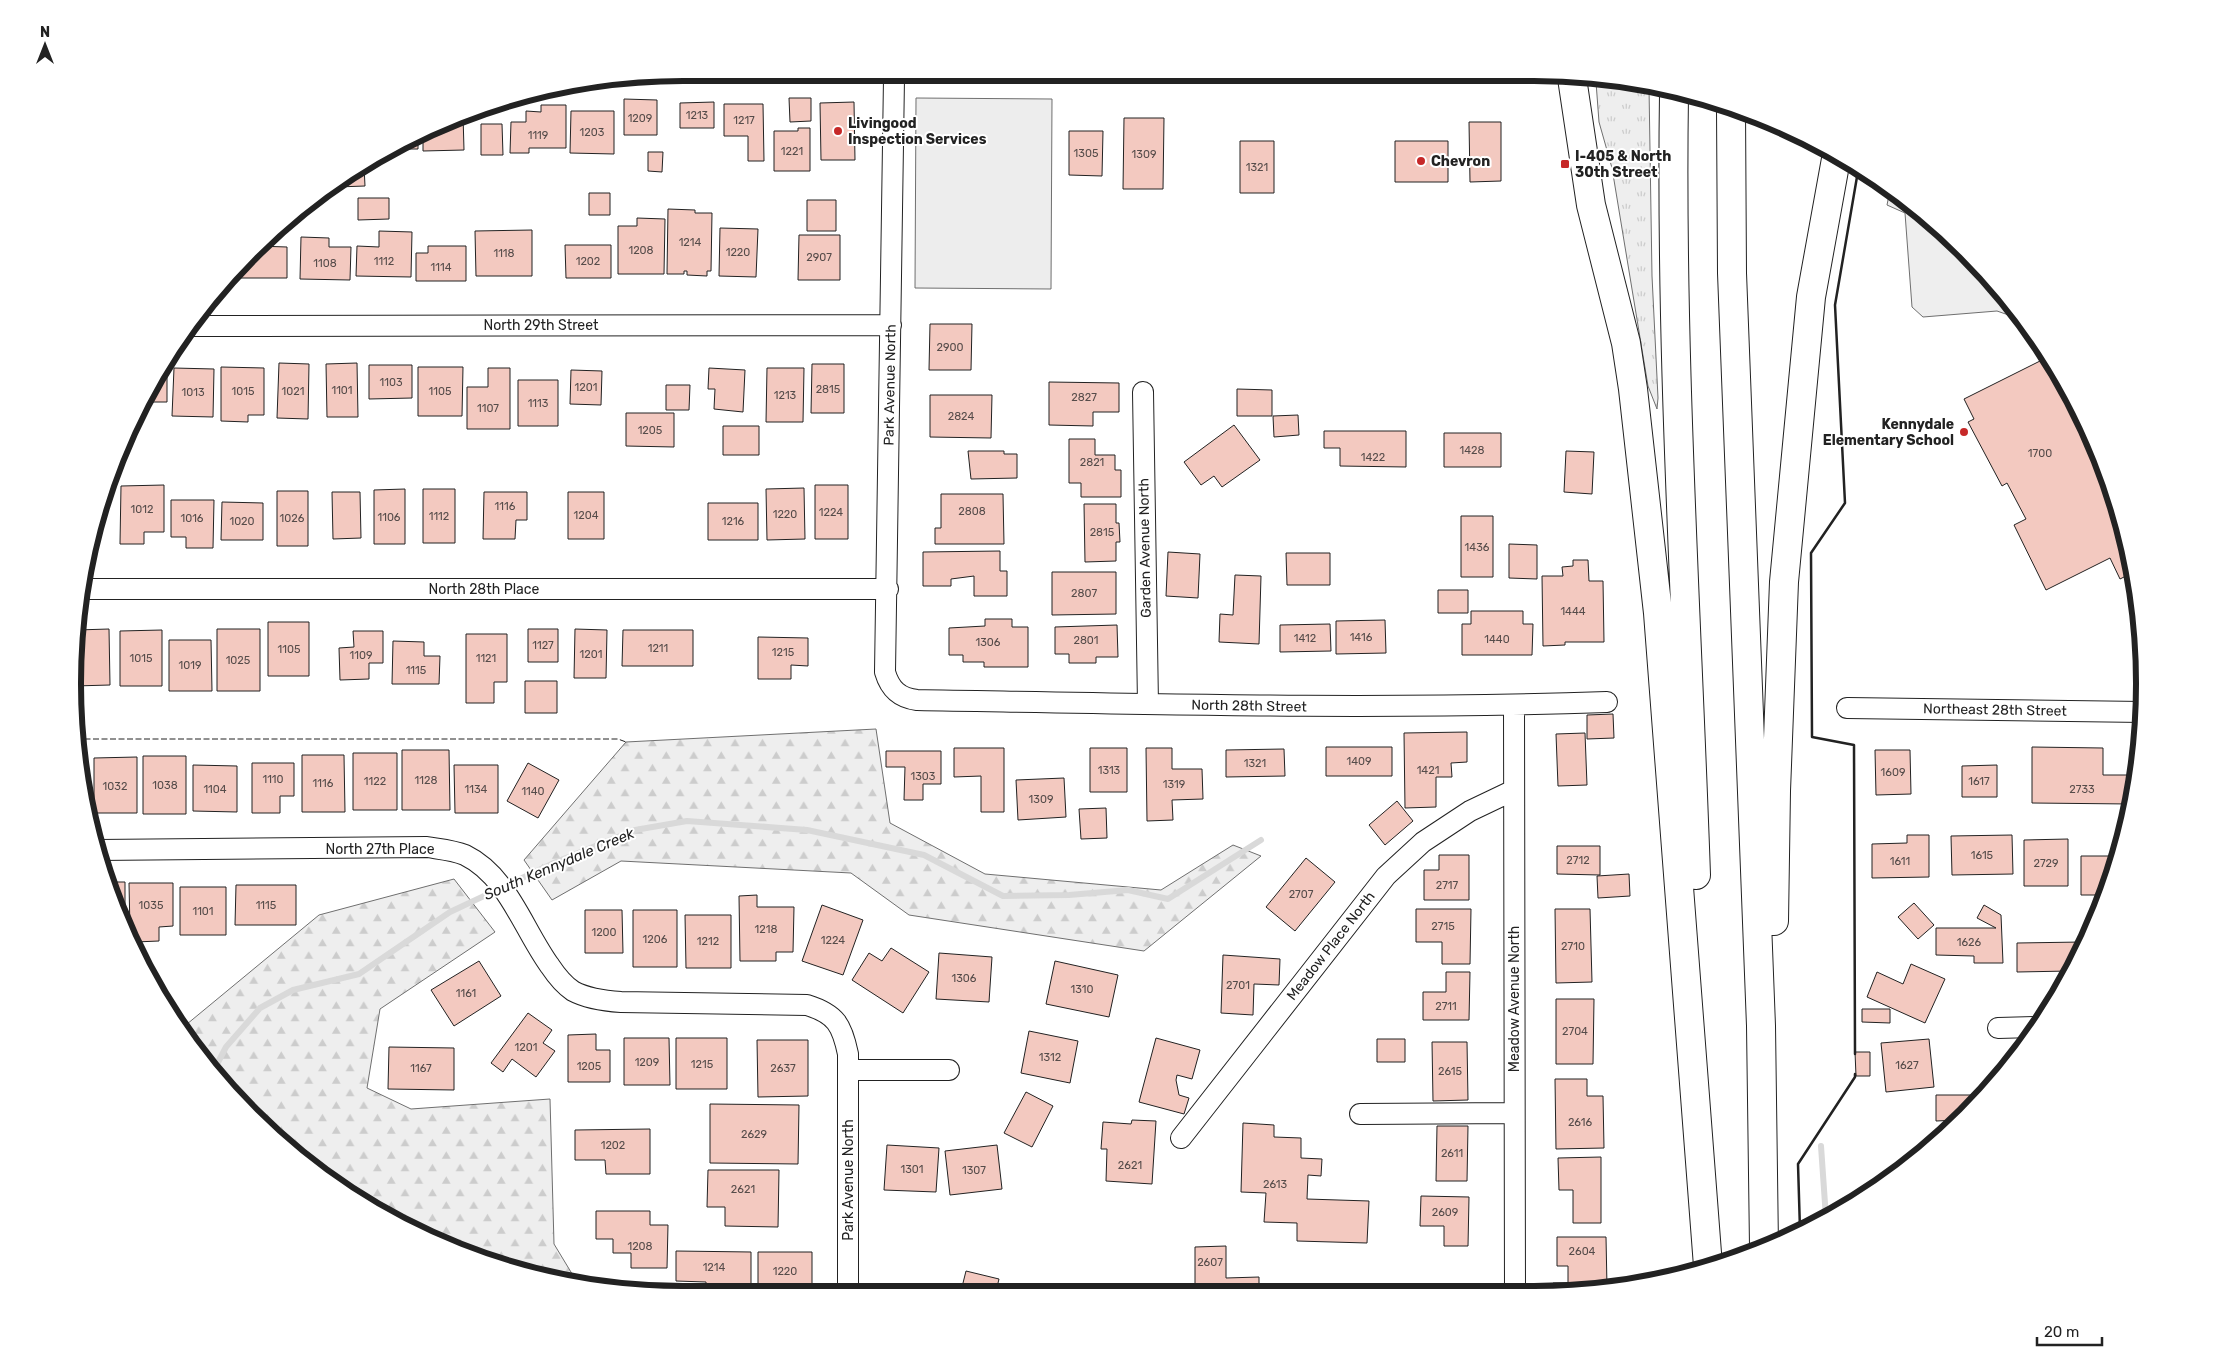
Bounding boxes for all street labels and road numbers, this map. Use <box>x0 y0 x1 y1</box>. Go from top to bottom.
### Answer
street label: North 29th Street <box>484 317 599 334</box>
street label: Park Avenue North <box>880 324 900 446</box>
street label: Garden Avenue North <box>1135 478 1155 618</box>
street label: North 28th Place <box>429 581 540 598</box>
street label: North 28th Street <box>1191 696 1307 716</box>
street label: Northeast 28th Street <box>1923 700 2068 720</box>
street label: North 27th Place <box>325 841 435 858</box>
street label: Meadow Place North <box>1283 888 1379 1004</box>
street label: Meadow Avenue North <box>1506 926 1523 1072</box>
street label: Park Avenue North <box>840 1119 857 1241</box>

